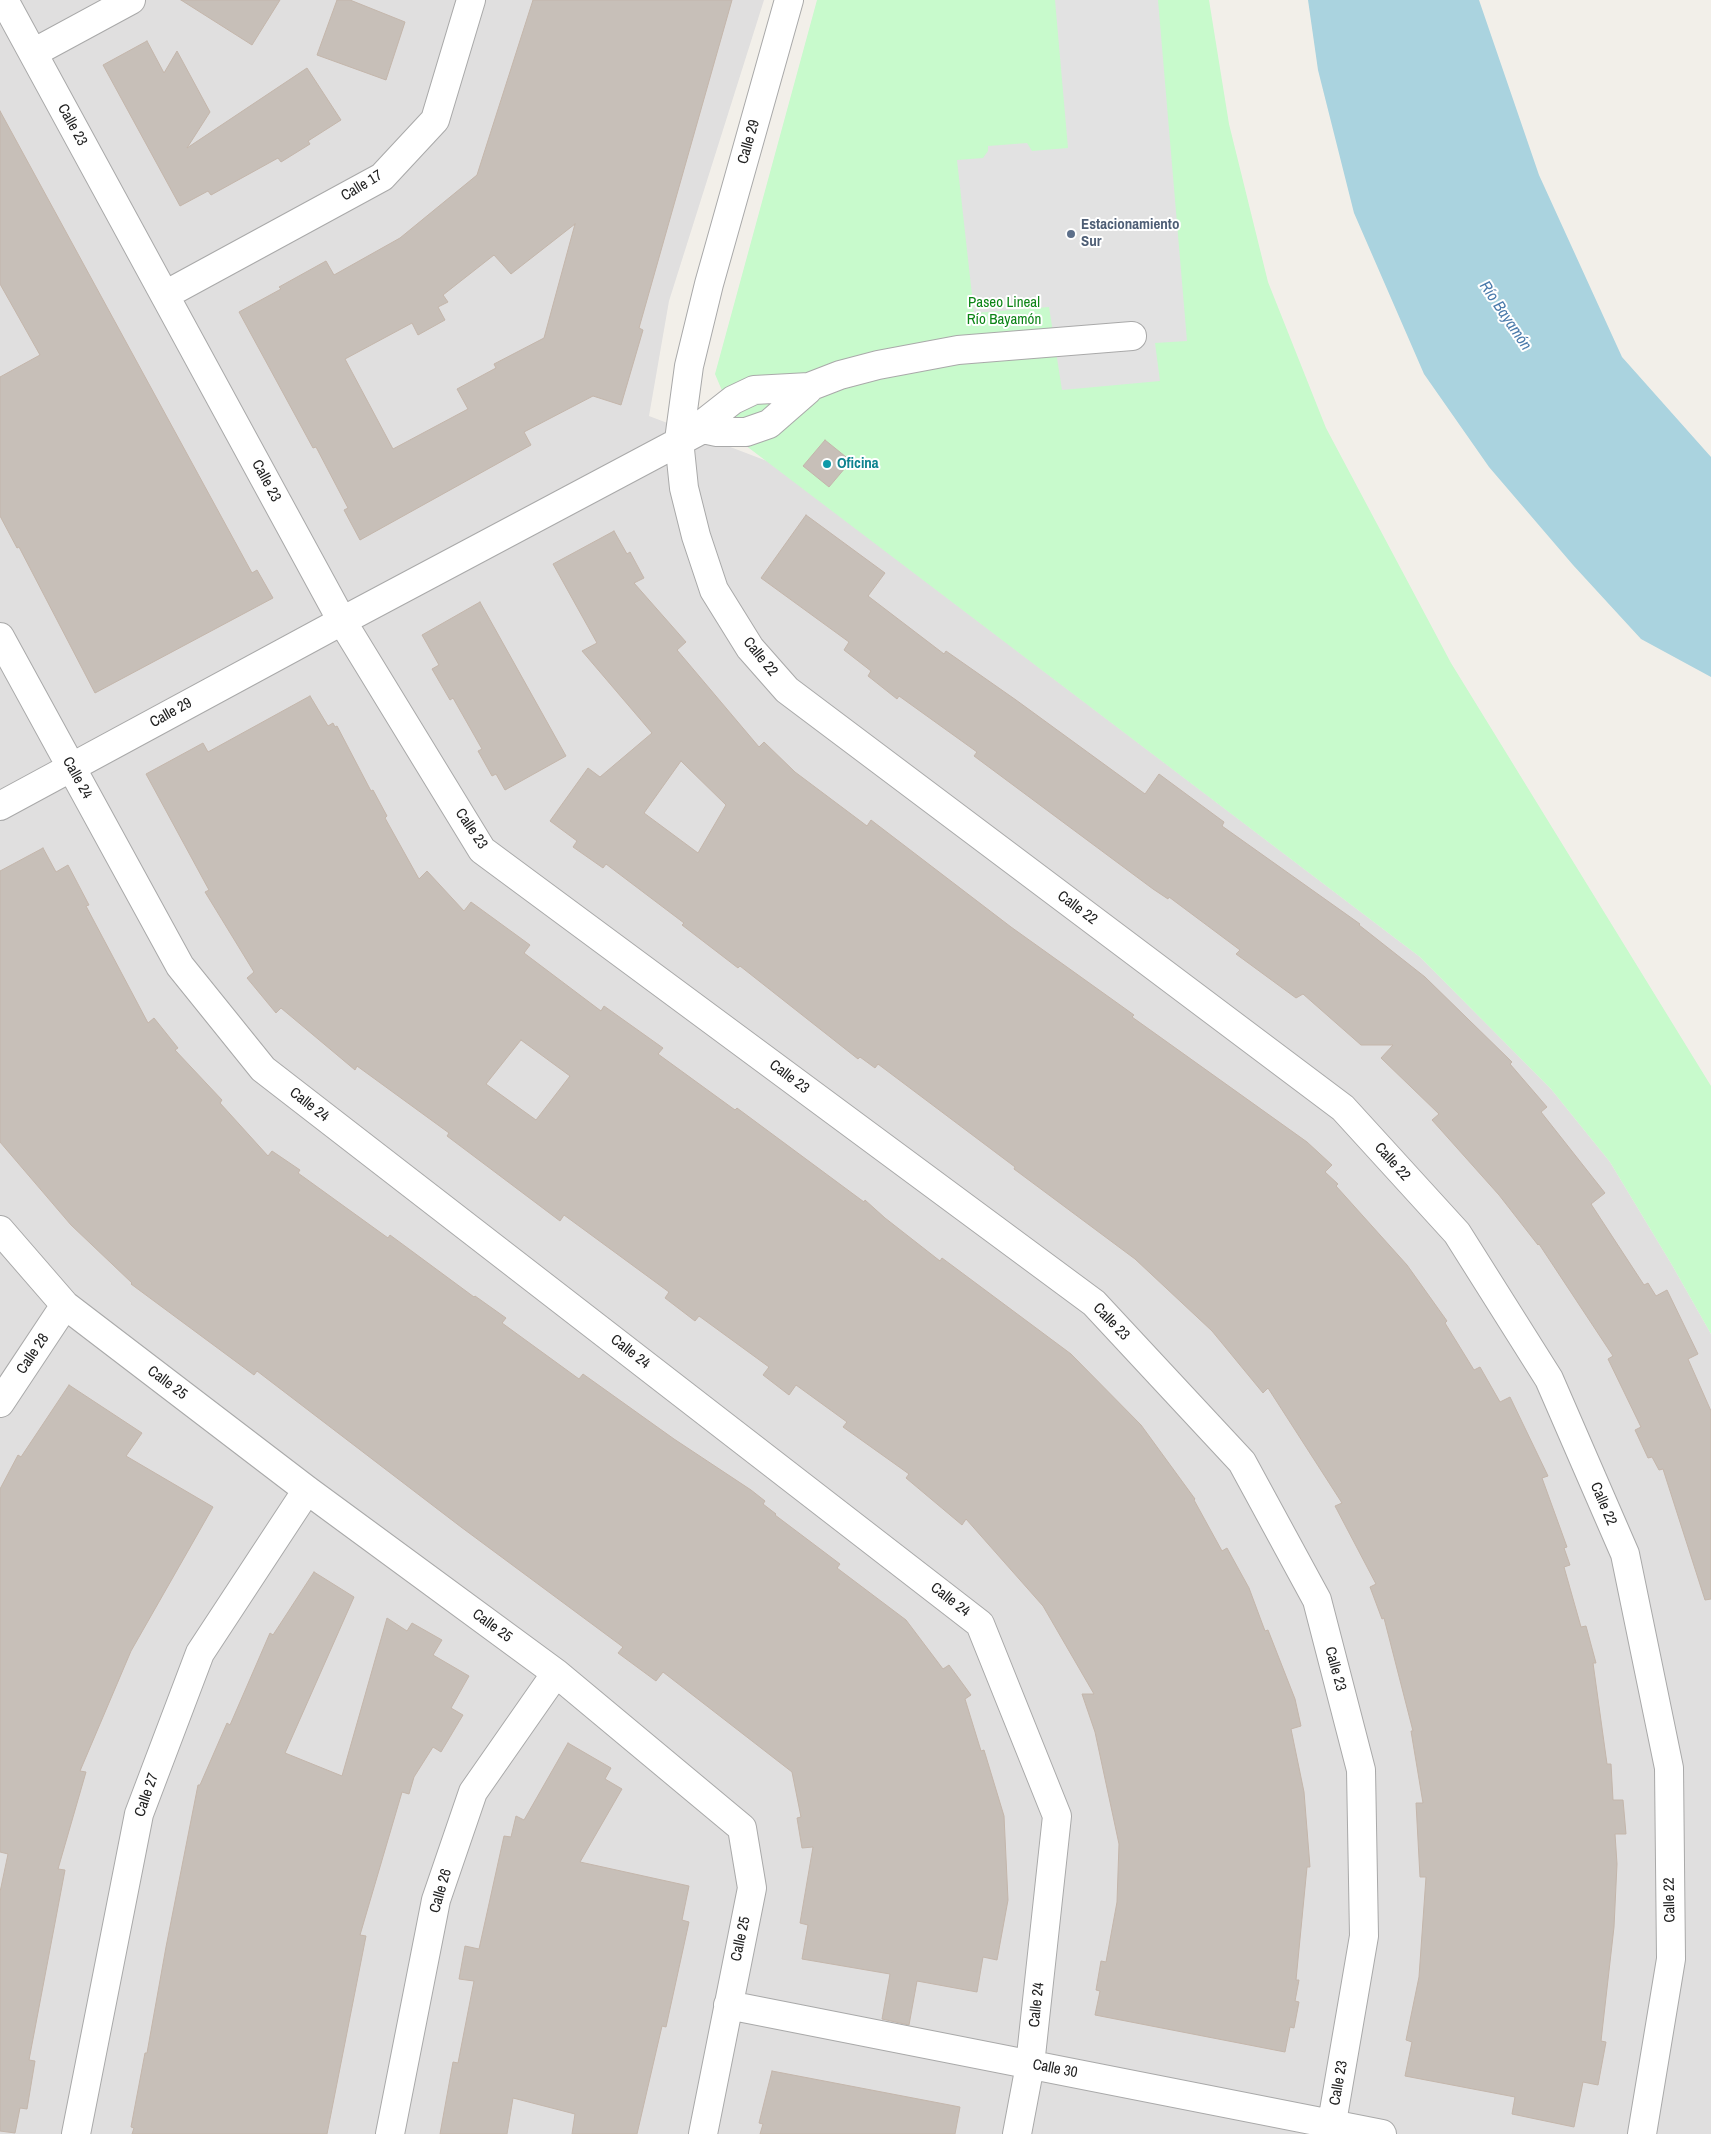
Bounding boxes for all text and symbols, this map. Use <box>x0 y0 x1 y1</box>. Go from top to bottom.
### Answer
street label: Calle 23 <box>53 101 91 149</box>
street label: Calle 29 <box>734 118 764 166</box>
street label: Calle 17 <box>338 167 386 205</box>
place label: Estacionamiento Sur <box>1081 216 1179 251</box>
marker: Estacionamiento Sur <box>1065 228 1077 240</box>
water label: Río Bayamón <box>1475 278 1535 354</box>
park label: Paseo Lineal Río Bayamón <box>967 294 1041 329</box>
place label: Oficina <box>837 455 879 473</box>
street label: Calle 23 <box>247 457 285 505</box>
marker: Oficina <box>821 458 833 470</box>
street label: Calle 22 <box>739 634 781 680</box>
street label: Calle 29 <box>147 694 195 732</box>
street label: Calle 24 <box>58 754 96 802</box>
street label: Calle 23 <box>451 805 491 853</box>
street label: Calle 22 <box>1054 887 1100 929</box>
street label: Calle 23 <box>766 1056 812 1098</box>
street label: Calle 24 <box>286 1084 332 1126</box>
street label: Calle 22 <box>1370 1139 1414 1185</box>
street label: Calle 23 <box>1089 1300 1133 1344</box>
street label: Calle 28 <box>13 1330 53 1378</box>
street label: Calle 24 <box>607 1331 653 1373</box>
street label: Calle 25 <box>144 1362 190 1404</box>
street label: Calle 22 <box>1586 1480 1620 1528</box>
street label: Calle 24 <box>927 1579 973 1621</box>
street label: Calle 25 <box>468 1605 516 1647</box>
street label: Calle 23 <box>1320 1645 1350 1693</box>
street label: Calle 27 <box>131 1771 163 1819</box>
street label: Calle 26 <box>426 1867 456 1915</box>
street label: Calle 22 <box>1661 1877 1679 1923</box>
street label: Calle 25 <box>728 1915 754 1963</box>
street label: Calle 24 <box>1026 1982 1048 2028</box>
street label: Calle 30 <box>1031 2056 1079 2082</box>
street label: Calle 23 <box>1326 2059 1352 2107</box>

